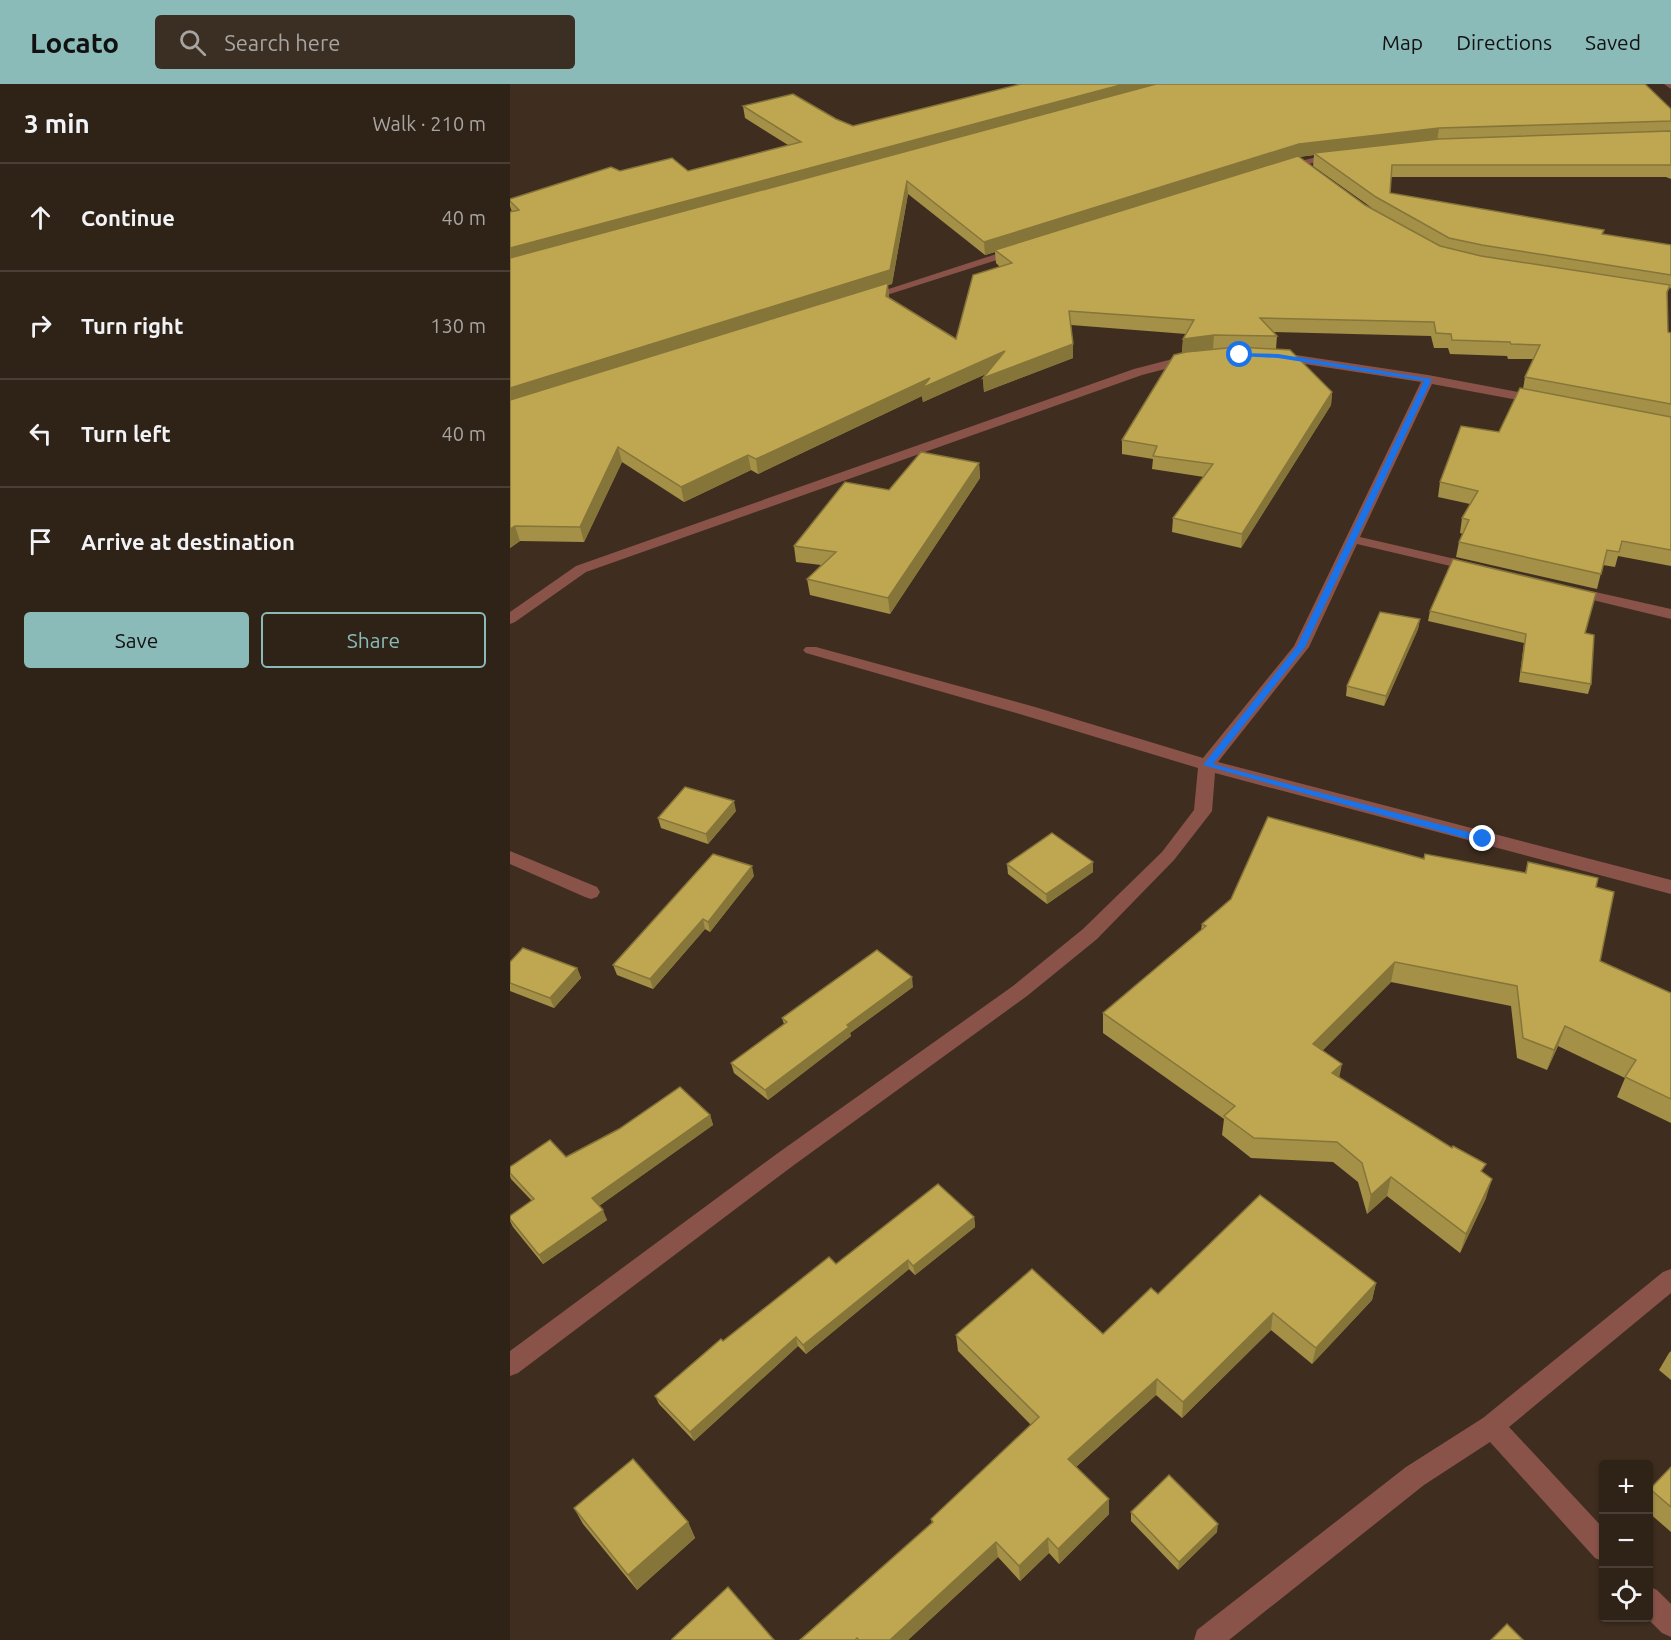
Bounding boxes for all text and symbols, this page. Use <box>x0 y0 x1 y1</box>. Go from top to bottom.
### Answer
search box <box>155 15 575 69</box>
icon: search <box>176 26 209 59</box>
text: Locato <box>30 27 119 58</box>
text: Search here <box>224 30 340 55</box>
text: Map <box>1382 30 1423 54</box>
text: Directions <box>1456 30 1552 54</box>
text: Saved <box>1585 30 1641 54</box>
text: 3 min <box>24 109 90 138</box>
text: Walk · 210 m <box>373 112 486 135</box>
icon: ahead <box>24 201 57 234</box>
text: Continue <box>81 205 175 230</box>
text: 40 m <box>442 206 486 229</box>
icon: right <box>24 309 57 342</box>
text: Turn right <box>81 313 183 338</box>
text: 130 m <box>430 314 486 337</box>
route start <box>1226 341 1252 367</box>
icon: left <box>24 417 57 450</box>
text: Turn left <box>81 421 171 446</box>
text: 40 m <box>442 422 486 445</box>
icon: arrive <box>24 525 57 558</box>
text: Arrive at destination <box>81 529 295 554</box>
button: Save <box>24 612 249 668</box>
button: Share <box>261 612 486 668</box>
route end <box>1469 825 1495 851</box>
map controls <box>1599 1460 1653 1622</box>
button: + <box>1599 1460 1653 1514</box>
button: − <box>1599 1514 1653 1568</box>
button: locate <box>1599 1568 1653 1622</box>

